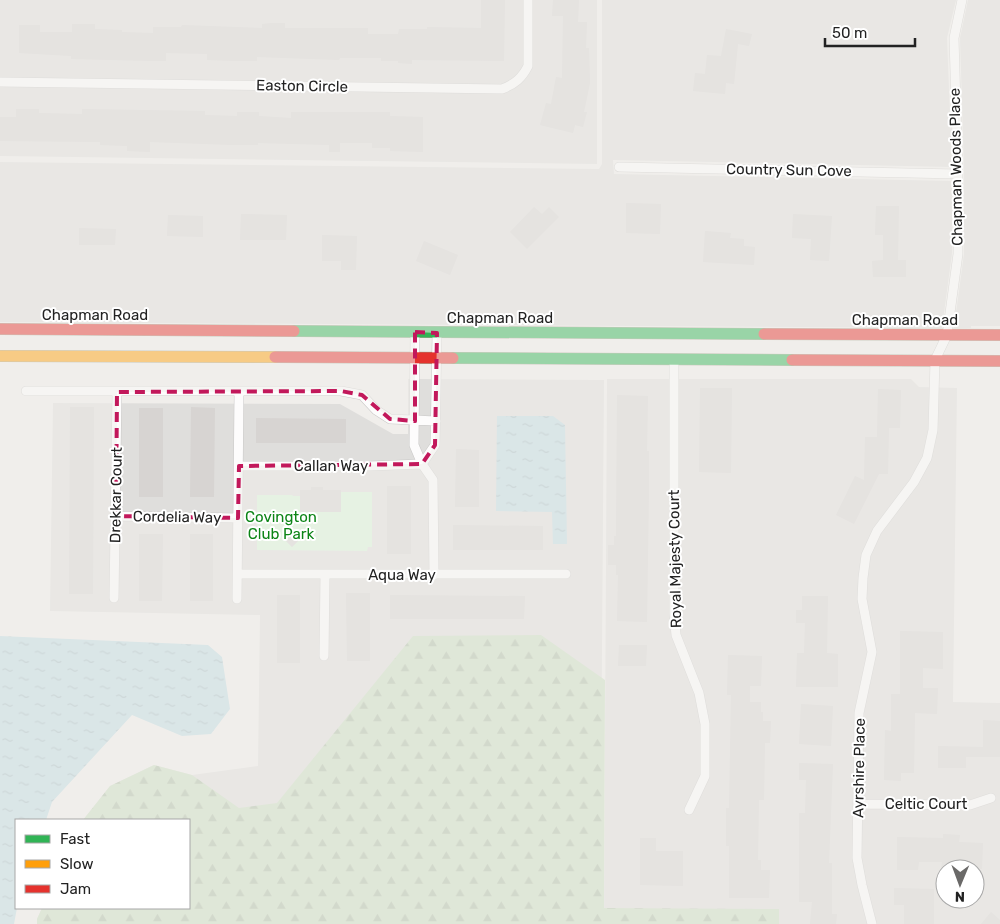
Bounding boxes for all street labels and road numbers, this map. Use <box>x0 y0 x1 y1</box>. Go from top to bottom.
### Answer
street label: Easton Circle <box>256 76 348 96</box>
street label: Chapman Woods Place <box>946 88 966 246</box>
street label: Country Sun Cove <box>726 160 852 180</box>
street label: Chapman Road <box>42 306 148 324</box>
street label: Chapman Road <box>447 309 553 327</box>
street label: Chapman Road <box>852 311 958 329</box>
street label: Drekkar Court <box>106 447 126 543</box>
street label: Callan Way <box>294 457 368 475</box>
street label: Royal Majesty Court <box>665 490 685 628</box>
street label: Cordelia Way <box>133 507 221 527</box>
street label: Aqua Way <box>368 566 436 584</box>
street label: Ayrshire Place <box>849 718 869 818</box>
street label: Celtic Court <box>885 795 967 813</box>

